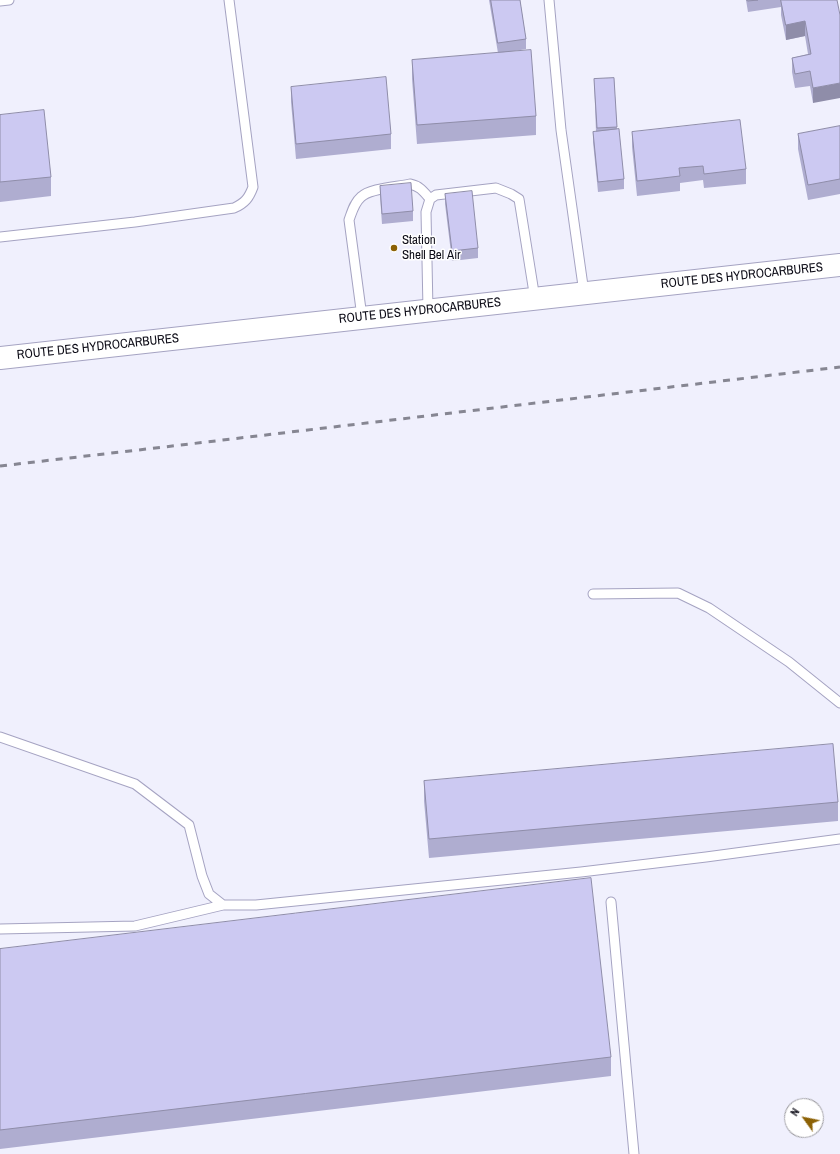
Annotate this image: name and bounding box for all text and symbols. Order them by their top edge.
place label: Station Shell Bel Air [402,233,461,264]
marker: Station Shell Bel Air [389,243,399,253]
street label: ROUTE DES HYDROCARBURES [660,260,824,292]
street label: ROUTE DES HYDROCARBURES [338,295,502,327]
street label: ROUTE DES HYDROCARBURES [16,331,180,363]
north arrow [784,1098,824,1138]
text: N [787,1105,802,1119]

